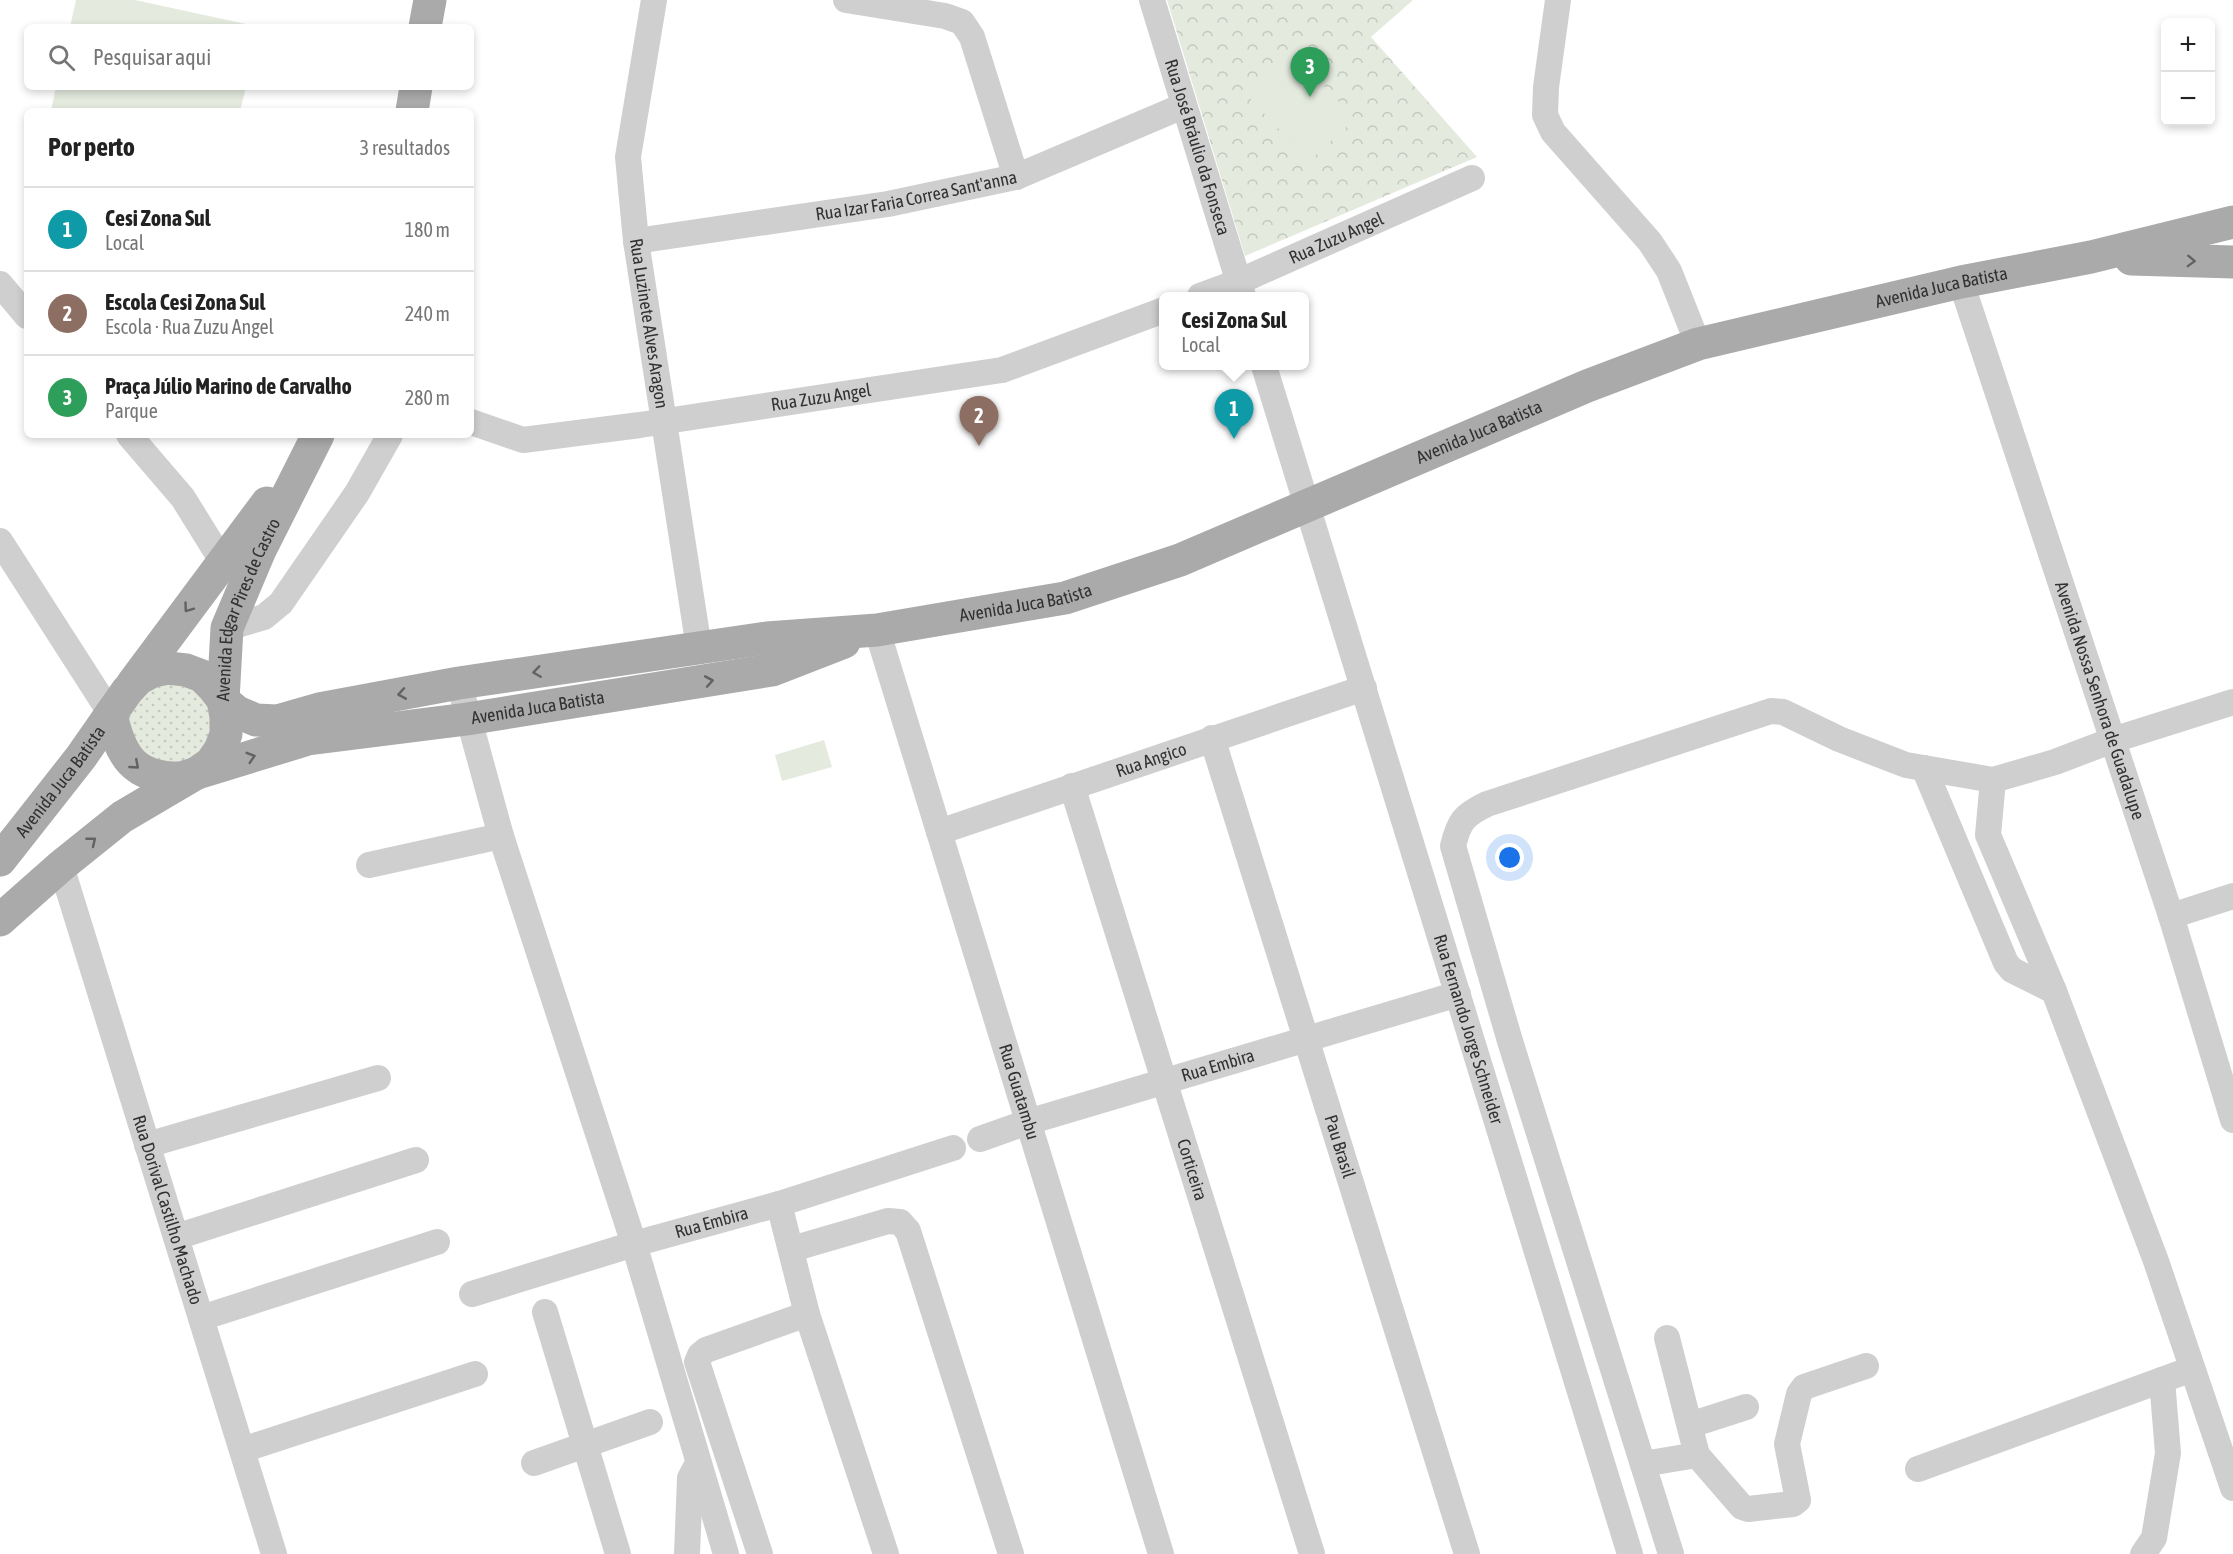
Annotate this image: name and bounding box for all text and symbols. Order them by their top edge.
map controls [2161,18,2215,126]
button: + [2161,18,2215,72]
search box [24,24,474,90]
icon: search [45,41,78,74]
text: Pesquisar aqui [93,44,211,70]
pin: 3 [1290,48,1330,97]
street label: Rua José Bráulio da Fonseca [1161,56,1235,238]
button: − [2161,72,2215,126]
text: Por perto [48,132,135,162]
text: 3 resultados [360,136,450,159]
street label: Rua Izar Faria Correa Sant'anna [814,166,1019,225]
text: Cesi Zona Sul [105,205,211,231]
street label: Rua Zuzu Angel [1286,208,1387,268]
text: 1 [63,218,72,241]
text: 180 m [405,218,450,241]
text: Local [105,231,144,254]
street label: Rua Luzinete Alves Aragon [626,237,673,410]
one-way arrow [2186,254,2195,267]
street label: Avenida Juca Batista [1873,262,2009,312]
text: Escola Cesi Zona Sul [105,289,265,315]
popup [1159,292,1309,370]
text: 2 [63,302,72,325]
text: 240 m [405,302,450,325]
text: Cesi Zona Sul [1181,307,1287,333]
text: Escola · Rua Zuzu Angel [105,315,274,338]
text: Local [1181,333,1220,356]
text: Praça Júlio Marino de Carvalho [105,373,352,399]
street label: Rua Zuzu Angel [769,379,873,415]
text: 3 [63,386,72,409]
text: 280 m [405,386,450,409]
pin: 1 [1214,390,1254,439]
pin: 2 [960,396,998,446]
street label: Avenida Juca Batista [1413,396,1545,468]
text: Parque [105,399,158,422]
street label: Avenida Edgar Pires de Castro [212,514,284,702]
street label: Avenida Juca Batista [958,579,1094,626]
street label: Avenida Nossa Senhora de Guadalupe [2051,579,2149,822]
one-way arrow [184,601,195,612]
one-way arrow [533,665,542,677]
one-way arrow [704,675,714,688]
street label: Avenida Juca Batista [469,686,606,728]
one-way arrow [397,687,407,700]
street label: Avenida Juca Batista [11,722,109,841]
street label: Rua Angico [1113,738,1189,781]
one-way arrow [245,752,256,764]
one-way arrow [129,757,140,768]
one-way arrow [86,837,97,848]
your location [1495,843,1524,872]
street label: Rua Fernando Jorge Schneider [1430,932,1508,1127]
street label: Rua Guatambu [995,1041,1044,1142]
street label: Rua Embira [1179,1044,1257,1086]
street label: Rua Dorival Castilho Machado [129,1112,207,1307]
street label: Pau Brasil [1320,1112,1360,1181]
street label: Corticeira [1173,1136,1212,1203]
street label: Rua Embira [672,1202,750,1242]

